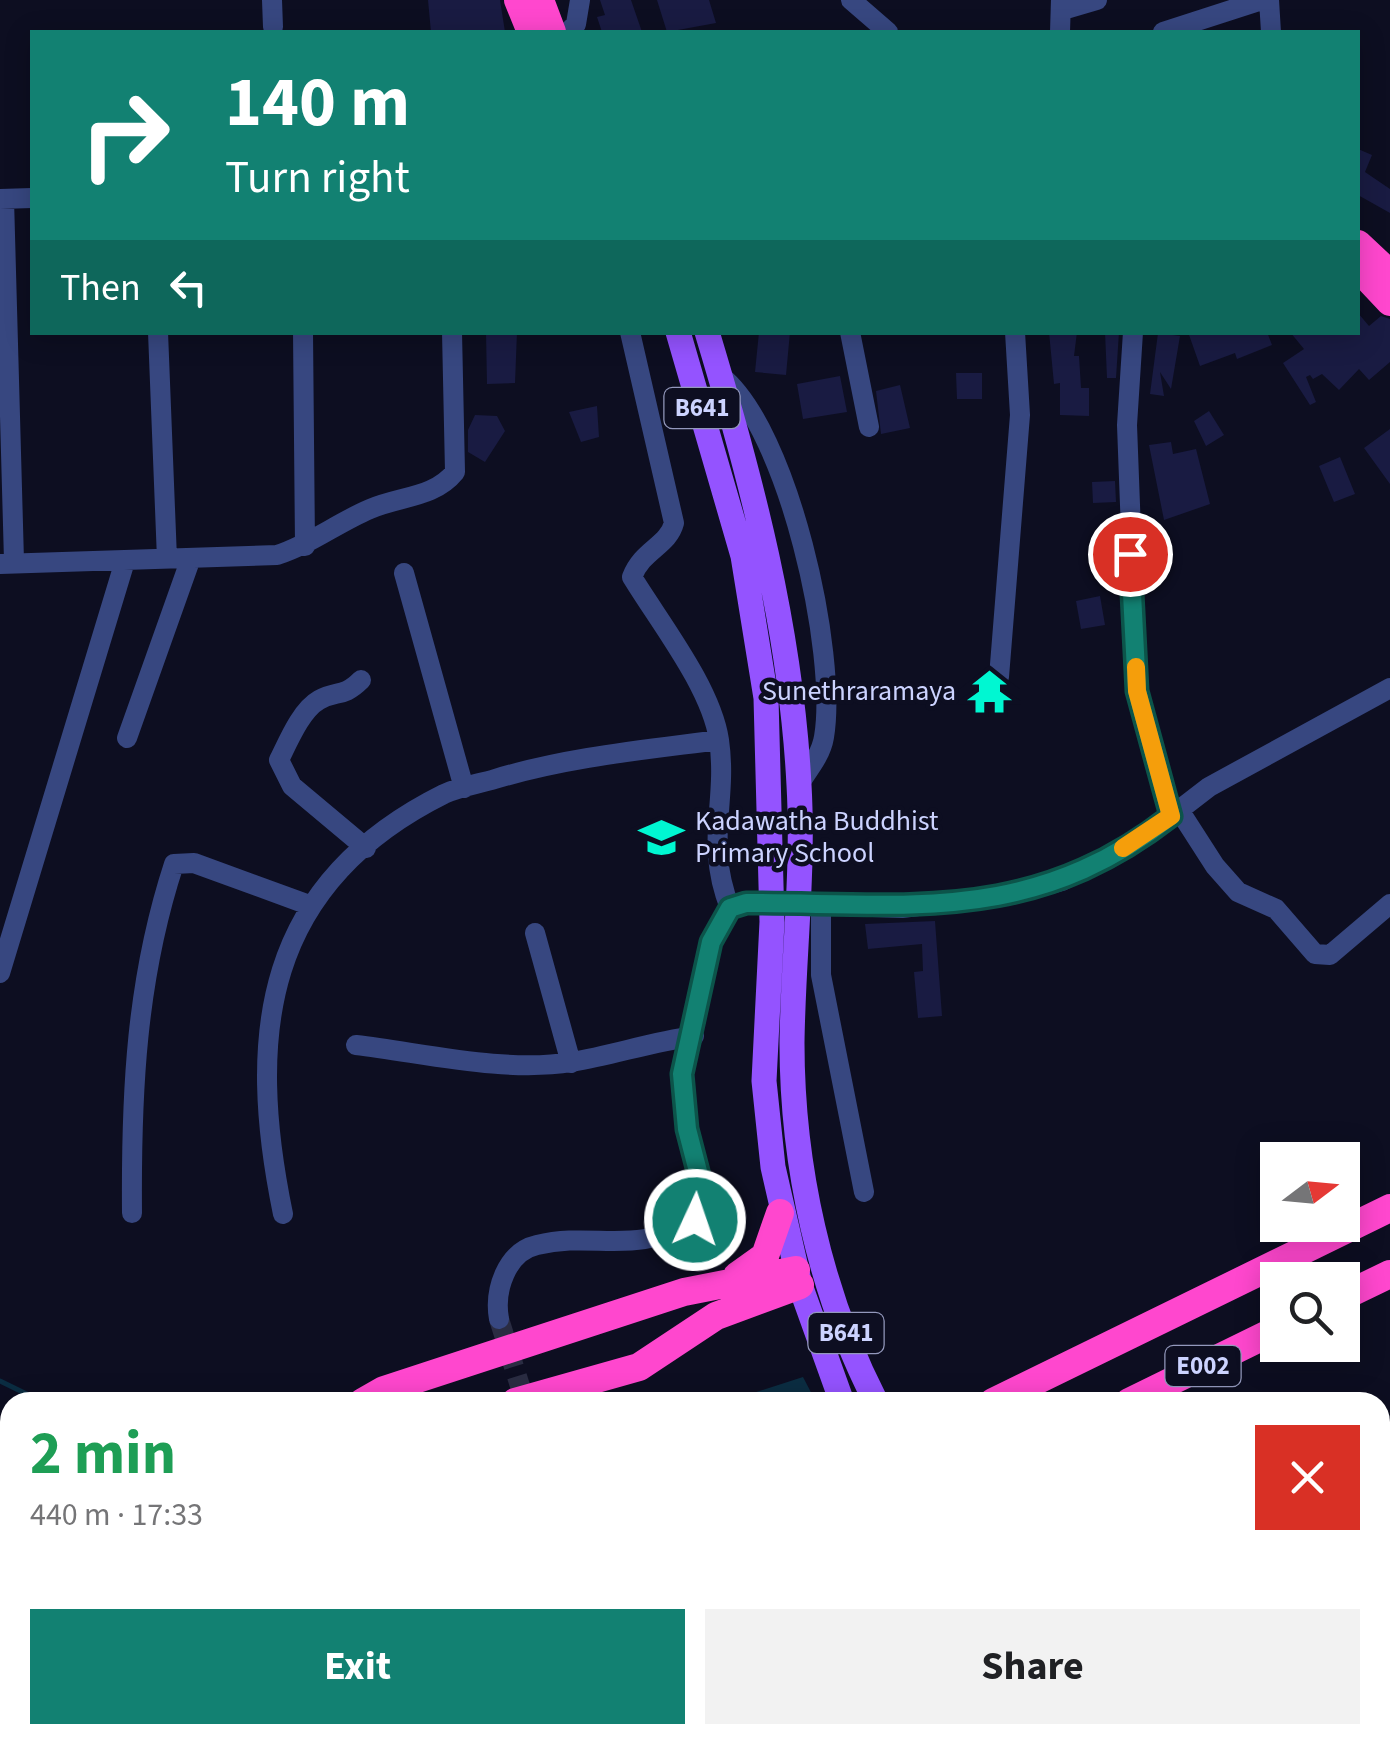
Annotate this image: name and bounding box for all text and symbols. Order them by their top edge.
text: 140 m [225,53,410,153]
icon: right [60,70,190,200]
text: Turn right [225,146,410,210]
icon: left [161,260,216,315]
text: Then [60,261,141,315]
road number: B641 [664,388,740,428]
pin [1088,512,1173,597]
icon: arrive [1103,527,1158,582]
temple icon: Sunethraramaya [965,667,1013,715]
place label: Sunethraramaya [762,671,956,711]
place label: Kadawatha Buddhist Primary School [695,801,939,873]
school or university icon: Kadawatha Buddhist Primary School [638,813,686,861]
north arrow [1260,1142,1360,1242]
map controls [1260,1142,1360,1362]
position arrow [643,1168,747,1272]
button: search [1260,1262,1360,1362]
road number: B641 [808,1313,884,1353]
road number: E002 [1166,1346,1240,1386]
text: 2 min [30,1412,176,1497]
button: close [1255,1425,1360,1530]
text: 440 m · 17:33 [30,1492,203,1538]
button: Exit [30,1609,685,1724]
button: Share [705,1609,1360,1724]

